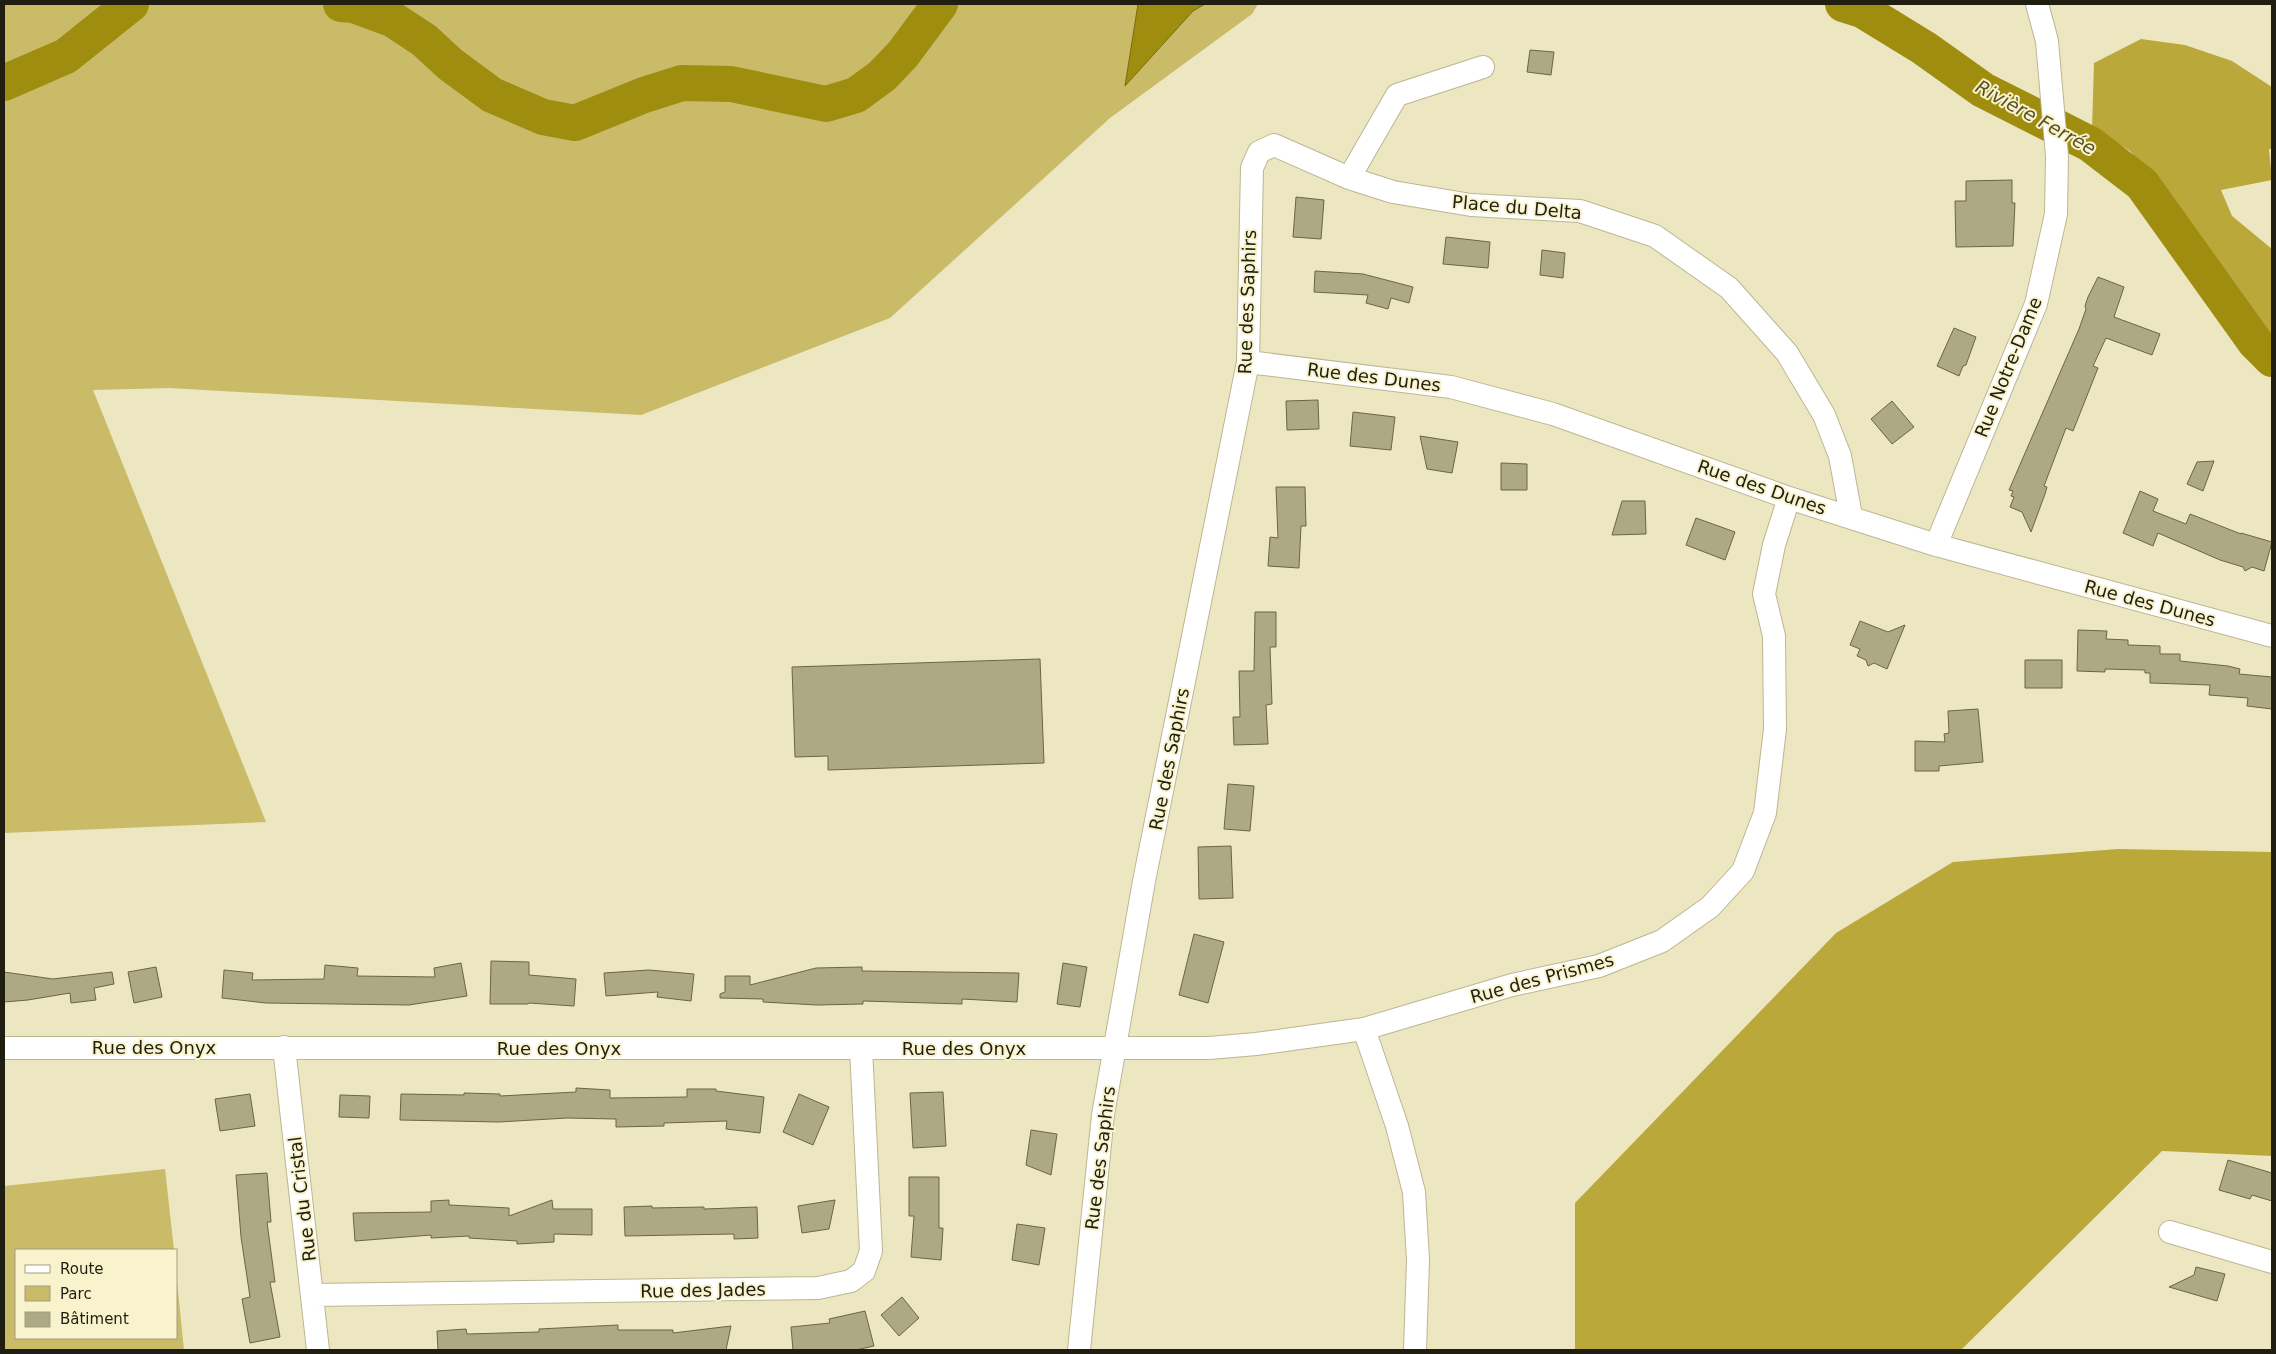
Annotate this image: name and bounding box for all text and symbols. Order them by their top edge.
water label: Rivière Ferrée [1972,75,2100,159]
street label: Place du Delta [1451,191,1583,223]
street label: Rue des Saphirs [1234,229,1260,375]
street label: Rue Notre-Dame [1970,294,2046,440]
street label: Rue des Dunes [1306,358,1442,396]
street label: Rue des Dunes [1695,455,1829,519]
street label: Rue des Dunes [2082,575,2218,631]
street label: Rue des Saphirs [1145,686,1193,832]
street label: Rue des Prismes [1468,949,1616,1007]
street label: Rue des Onyx [92,1037,217,1058]
street label: Rue des Onyx [497,1038,622,1059]
street label: Rue des Onyx [902,1038,1027,1059]
street label: Rue des Saphirs [1081,1085,1119,1231]
street label: Rue du Cristal [284,1135,320,1263]
legend [15,1249,178,1339]
text: Route [60,1260,104,1278]
street label: Rue des Jades [640,1278,766,1302]
text: Parc [60,1285,92,1303]
text: Bâtiment [60,1310,129,1328]

